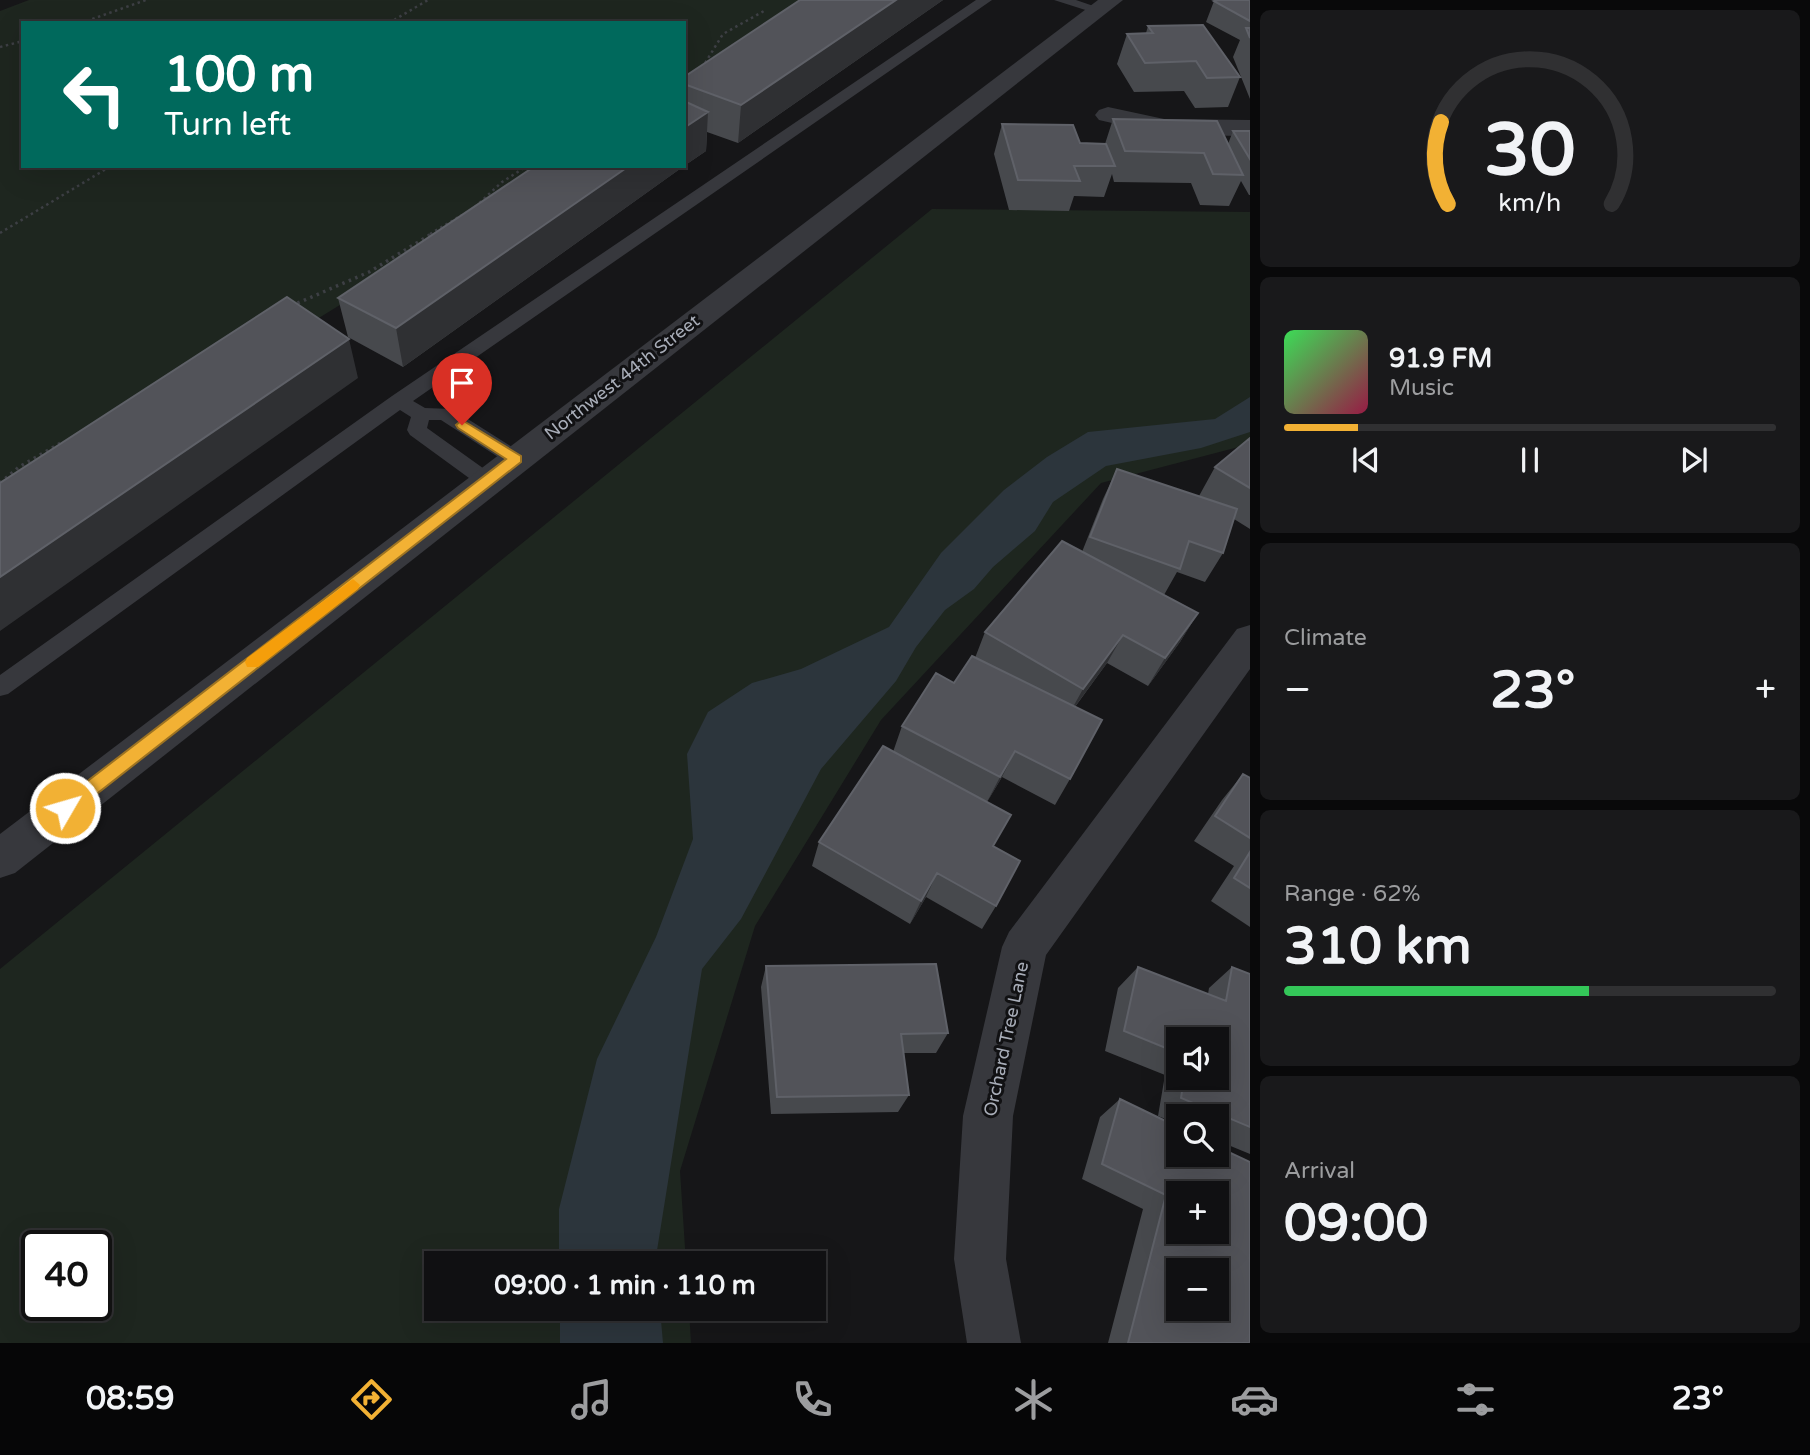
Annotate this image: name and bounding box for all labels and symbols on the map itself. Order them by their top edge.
street label: Northwest 44th Street [540,310,704,444]
pin [432,353,492,425]
position arrow [28,771,102,845]
street label: Orchard Tree Lane [979,960,1033,1118]
speed limit sign: 40 [21,1230,112,1321]

